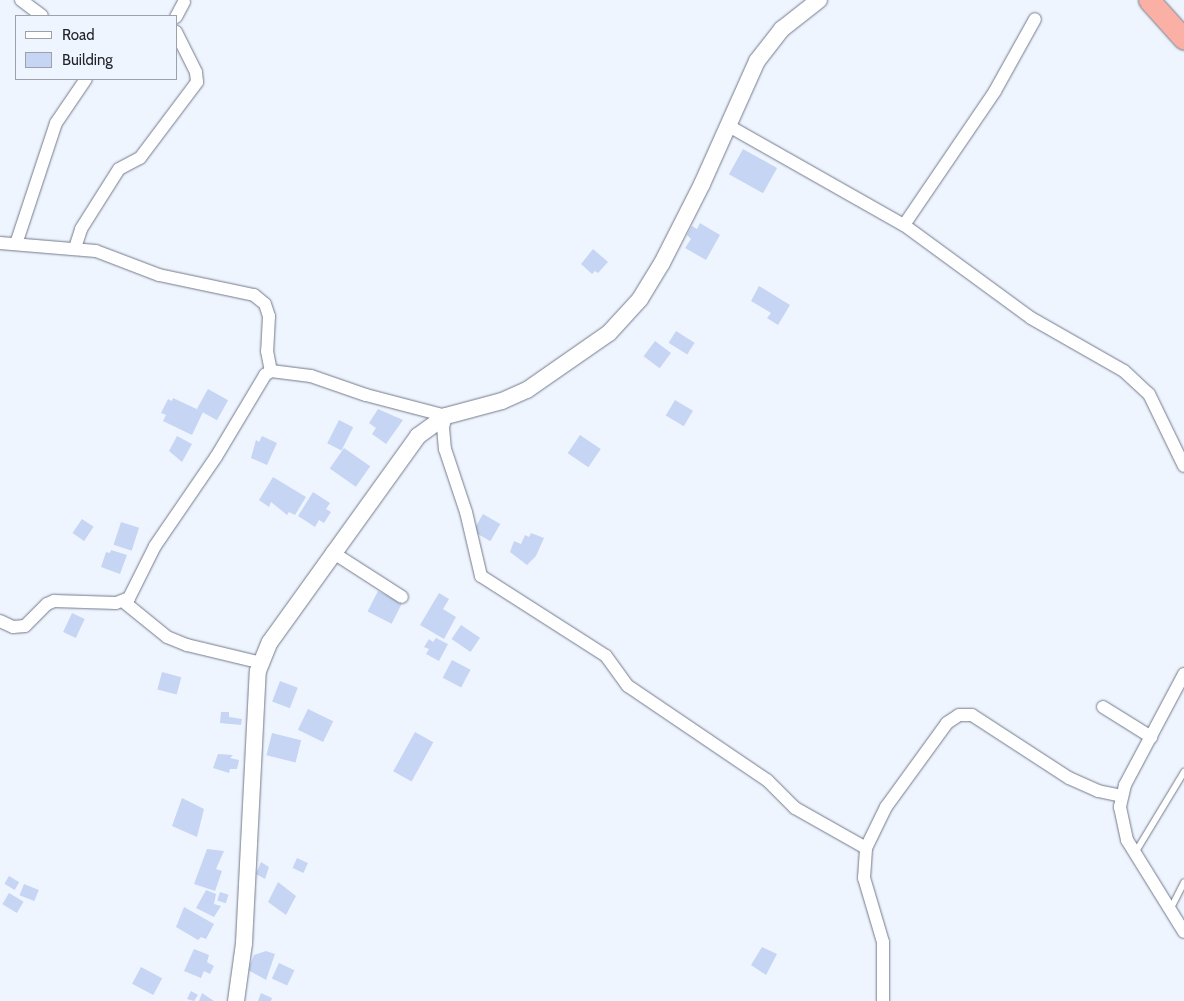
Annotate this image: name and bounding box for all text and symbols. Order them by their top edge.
legend [15,15,178,80]
text: Road [62,26,95,44]
text: Building [62,51,113,69]

